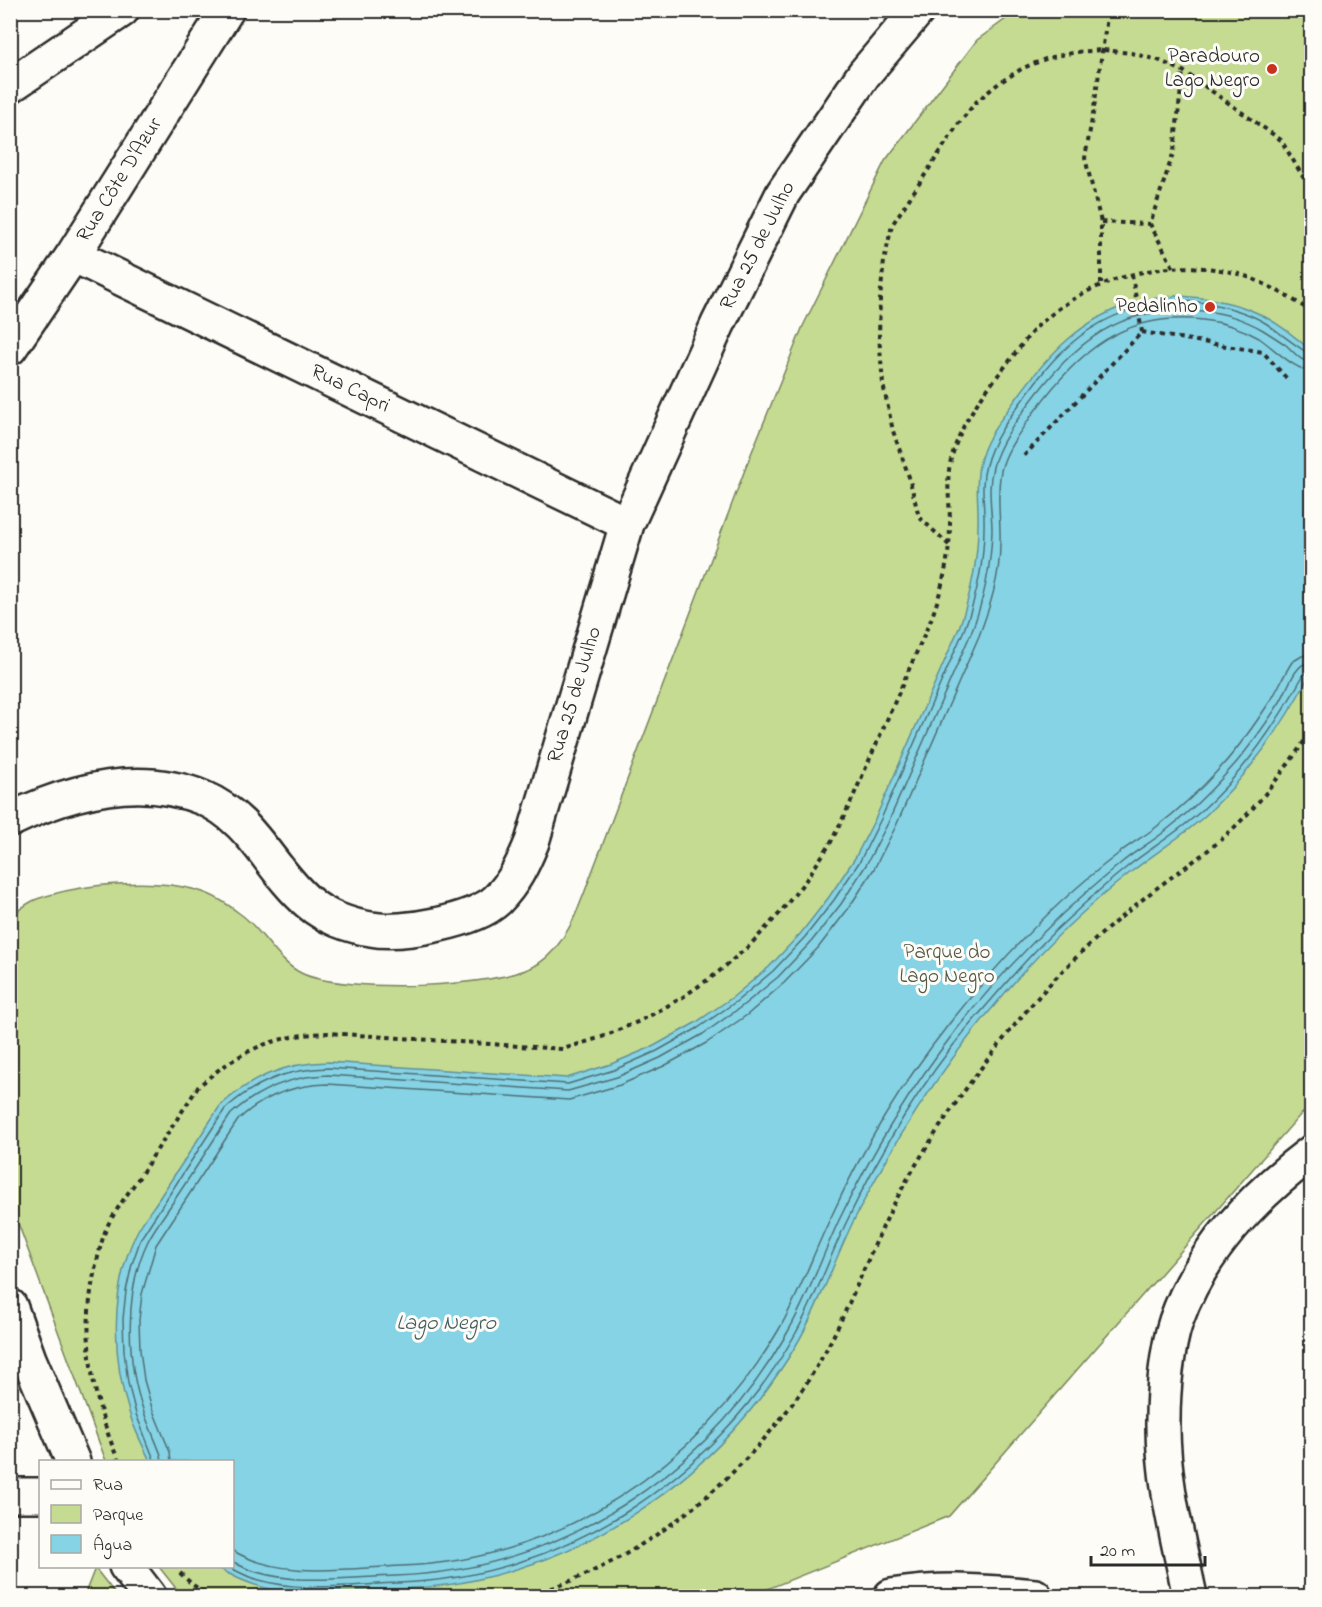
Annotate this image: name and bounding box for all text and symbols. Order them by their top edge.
place label: Paradouro Lago Negro [1165,42,1260,98]
marker: Paradouro Lago Negro [1265,62,1279,76]
street label: Rua Côte D'Azur [70,111,171,248]
street label: Rua 25 de Julho [713,176,803,316]
place label: Pedalinho [1116,292,1198,322]
marker: Pedalinho [1203,300,1217,314]
street label: Rua Capri [305,357,395,421]
street label: Rua 25 de Julho [540,623,610,767]
park label: Parque do Lago Negro [899,938,995,994]
water label: Lago Negro [396,1308,497,1340]
legend [39,1460,234,1568]
text: Rua [93,1473,123,1499]
text: Parque [93,1503,144,1529]
scale bar [1091,1529,1205,1567]
text: Água [93,1533,132,1560]
text: 20 m [1100,1539,1135,1565]

